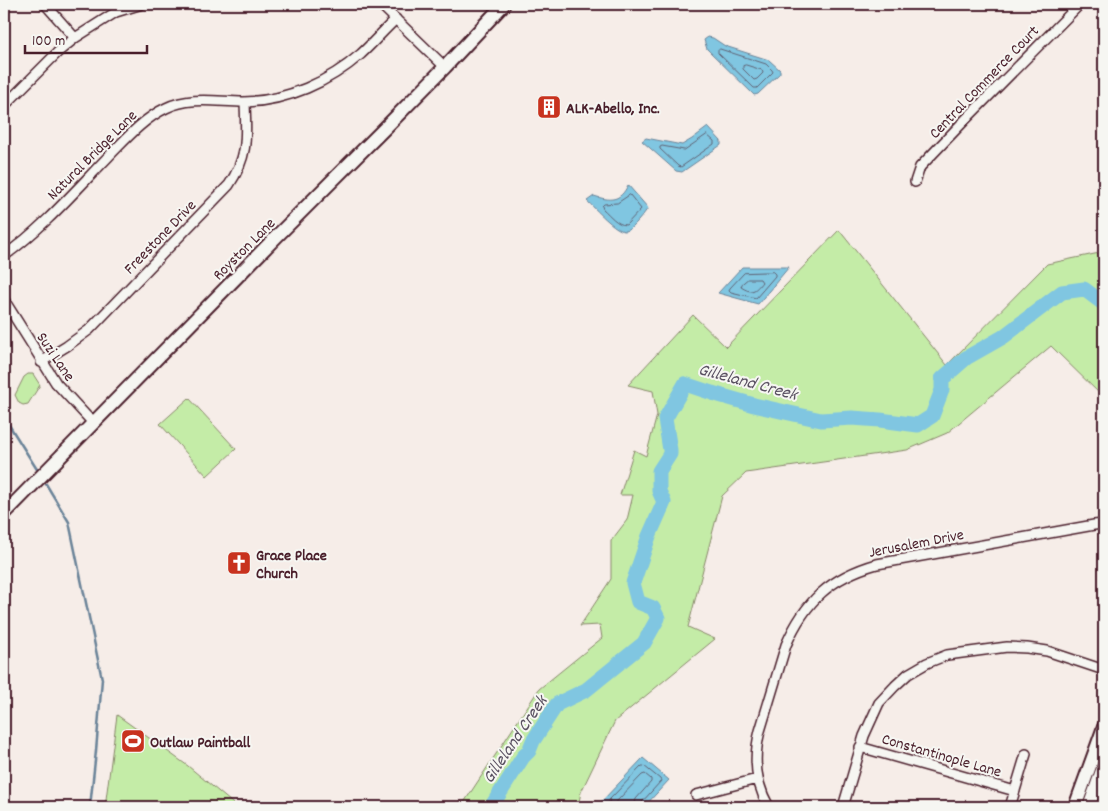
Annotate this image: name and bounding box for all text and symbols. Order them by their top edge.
street label: Central Commerce Court [924,21,1045,145]
scale bar [25,22,148,54]
text: 100 m [32,31,65,53]
building icon: ALK-Abello, Inc. [536,94,562,120]
place label: ALK-Abello, Inc. [566,98,660,121]
street label: Natural Bridge Lane [42,105,143,206]
street label: Freestone Drive [119,195,202,280]
street label: Royston Lane [208,213,281,286]
street label: Suzi Lane [30,328,80,387]
water label: Gilleland Creek [695,358,801,409]
street label: Jerusalem Drive [867,524,966,565]
place label: Grace Place Church [256,545,327,586]
church icon: Grace Place Church [226,550,252,576]
water label: Gilleland Creek [477,690,556,789]
sports icon: Outlaw Paintball [120,728,146,754]
street label: Constantinople Lane [879,728,1004,785]
place label: Outlaw Paintball [150,732,250,755]

